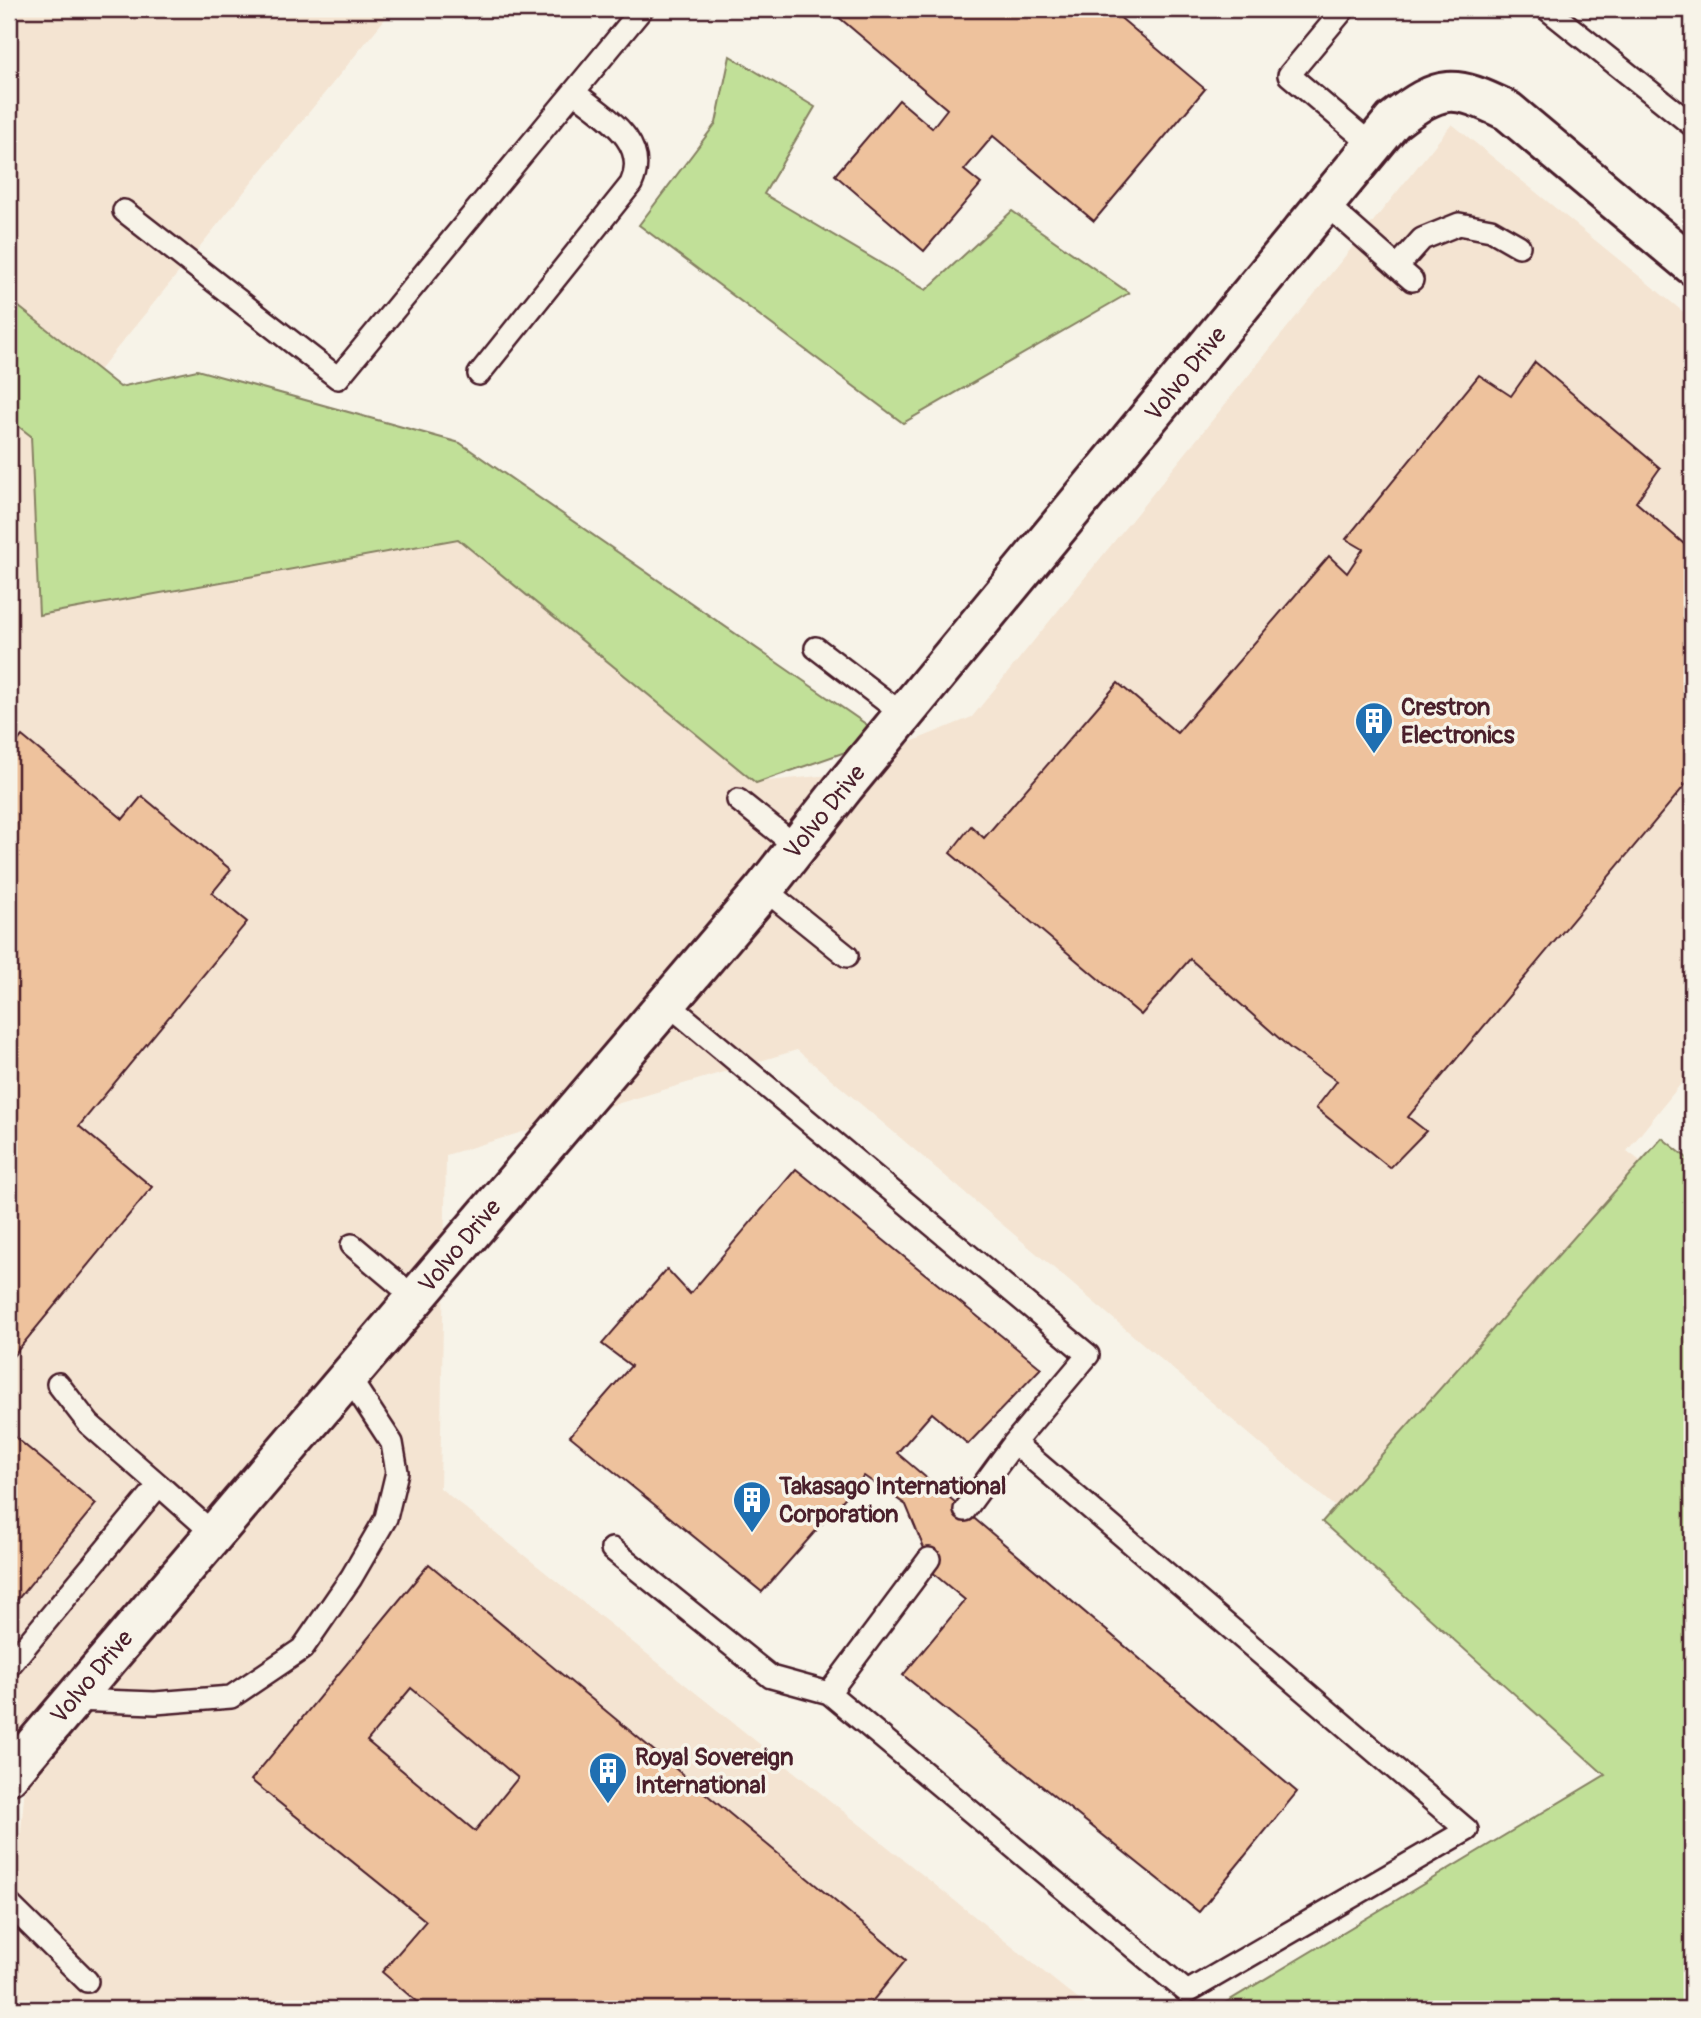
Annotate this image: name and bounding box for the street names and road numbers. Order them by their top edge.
street label: Volvo Drive [1139,321,1233,427]
street label: Volvo Drive [778,759,872,865]
street label: Volvo Drive [413,1193,508,1299]
street label: Volvo Drive [45,1624,140,1730]

